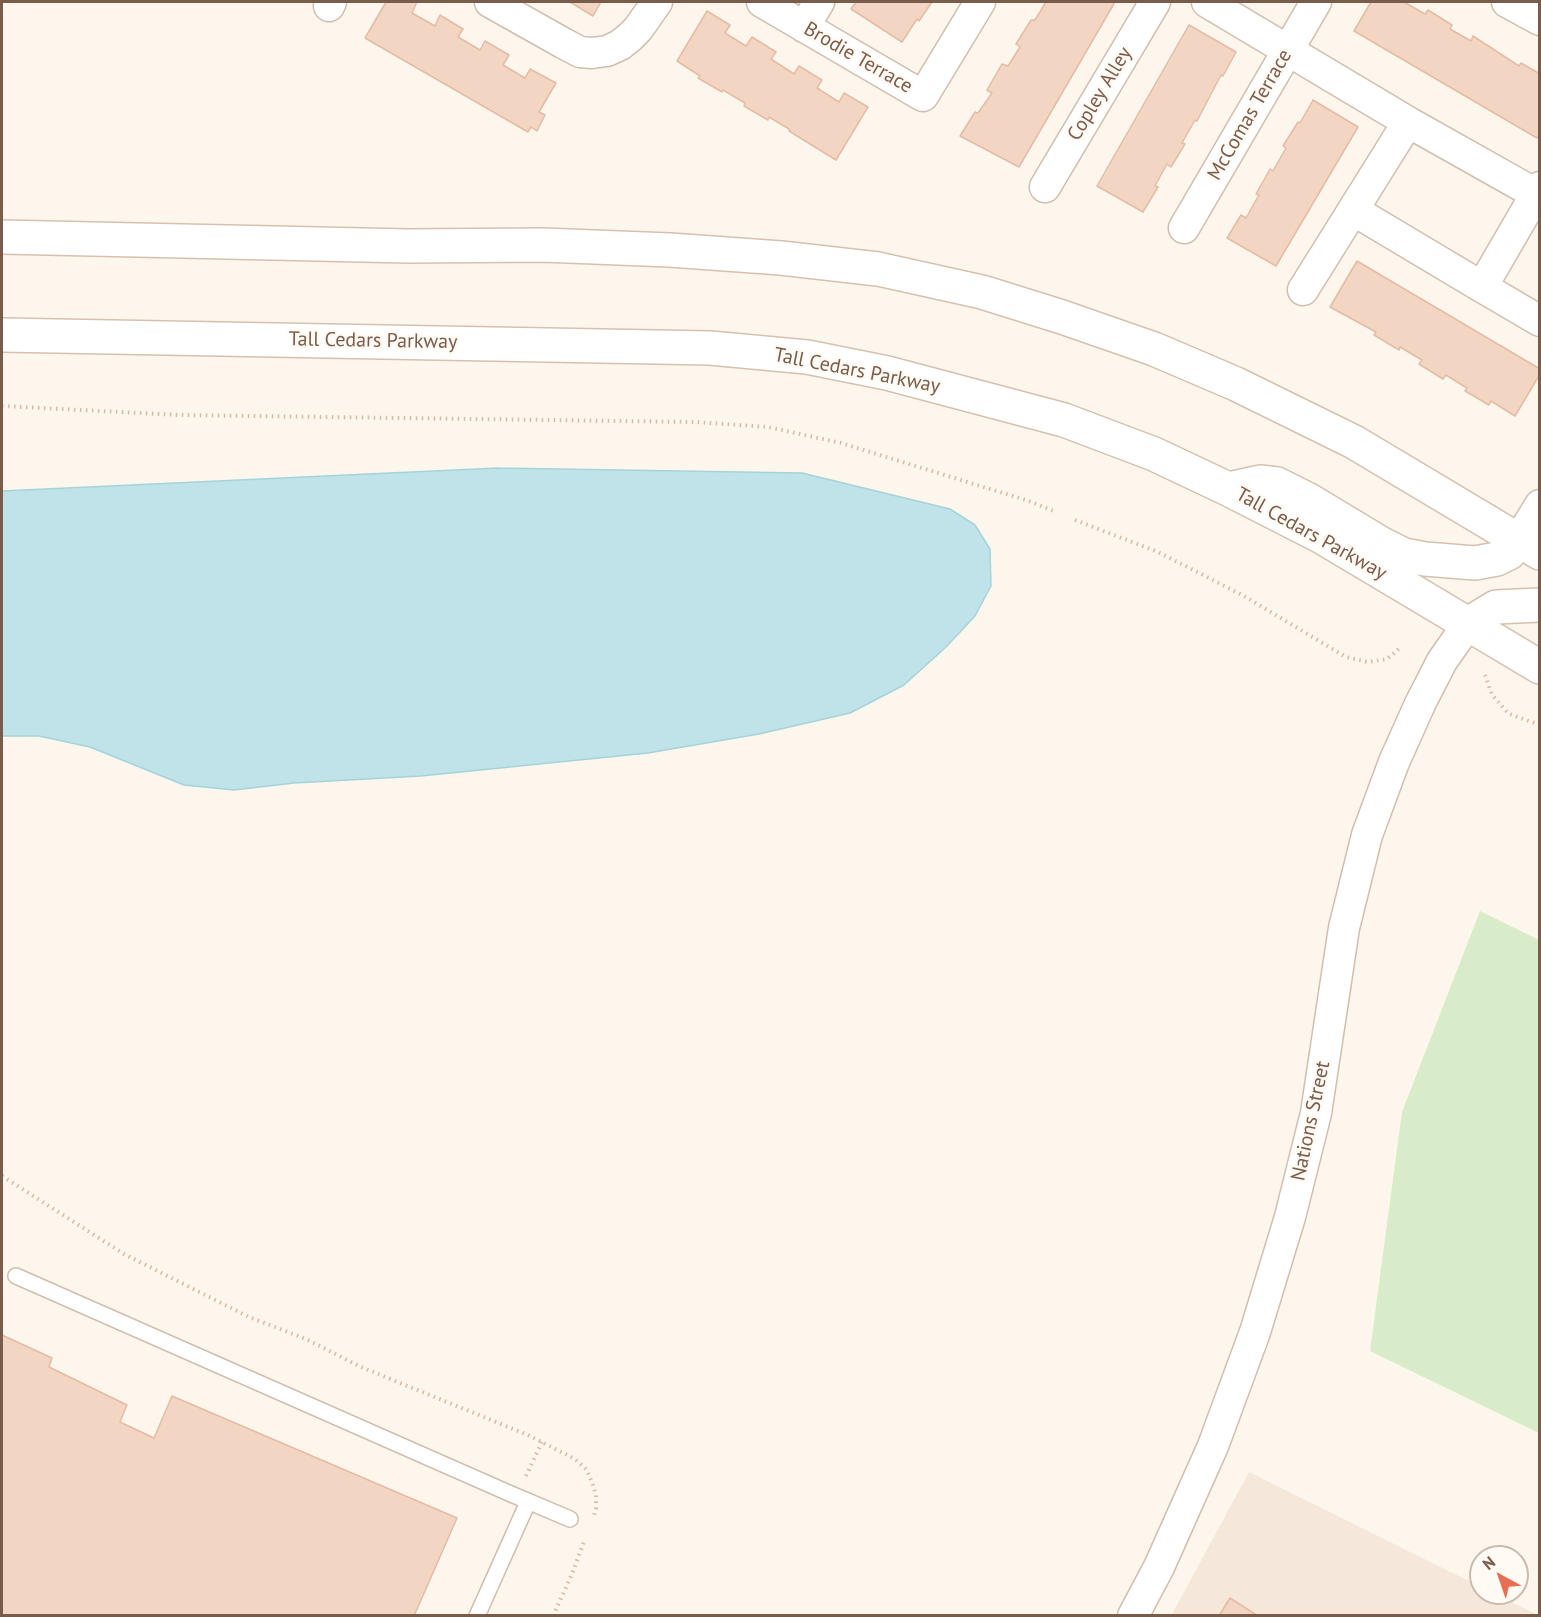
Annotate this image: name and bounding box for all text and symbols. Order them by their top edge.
street label: Brodie Terrace [799,17,917,99]
street label: Copley Alley [1063,43,1137,145]
street label: McComas Terrace [1203,45,1297,185]
street label: Tall Cedars Parkway [288,328,458,354]
street label: Tall Cedars Parkway [772,343,942,399]
street label: Tall Cedars Parkway [1231,483,1391,585]
street label: Nations Street [1287,1059,1335,1183]
north arrow [1469,1545,1529,1605]
text: N [1478,1552,1499,1574]

